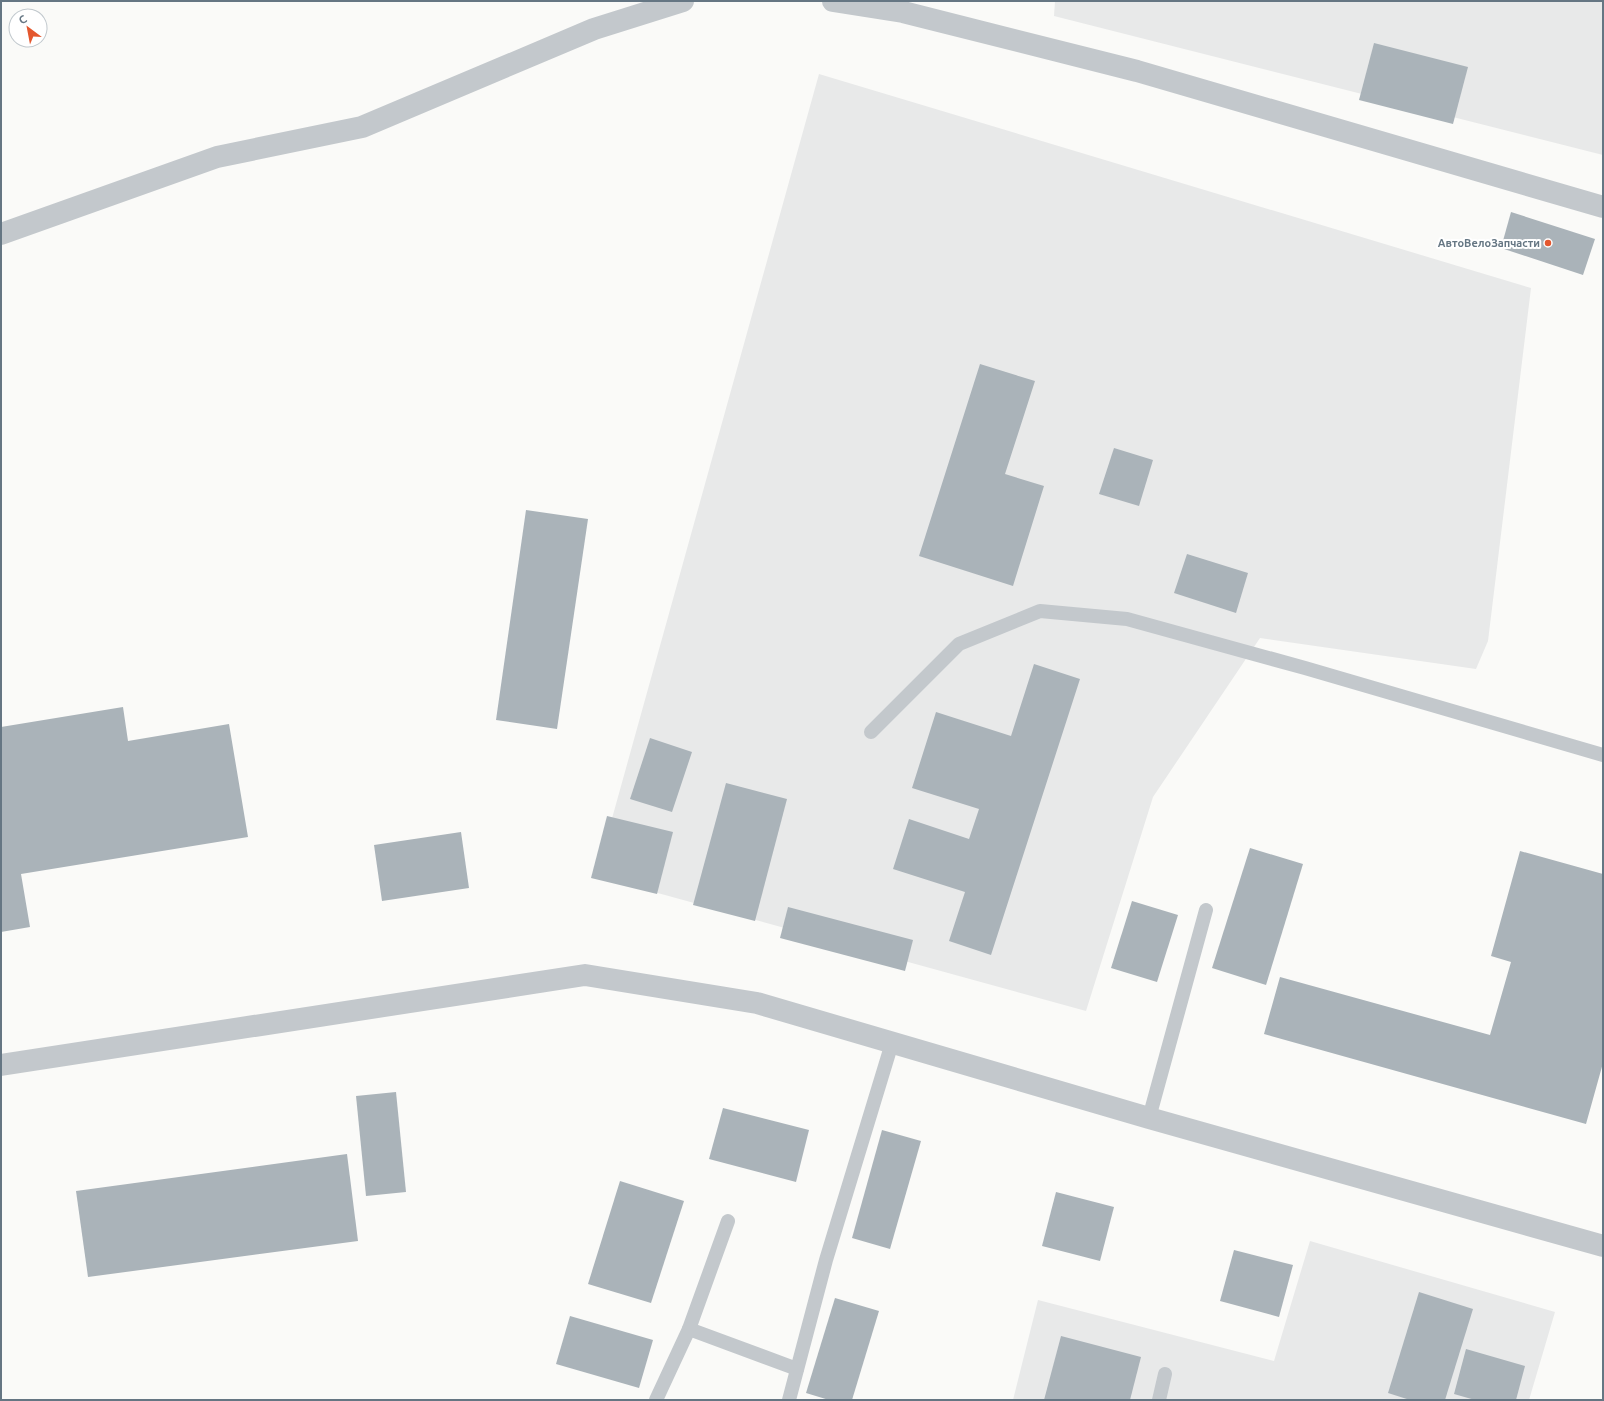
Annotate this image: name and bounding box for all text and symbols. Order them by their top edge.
north arrow [8,8,48,48]
text: С [17,13,29,26]
place label: АвтоВелоЗапчасти [1438,237,1540,249]
marker: АвтоВелоЗапчасти [1543,238,1553,248]

